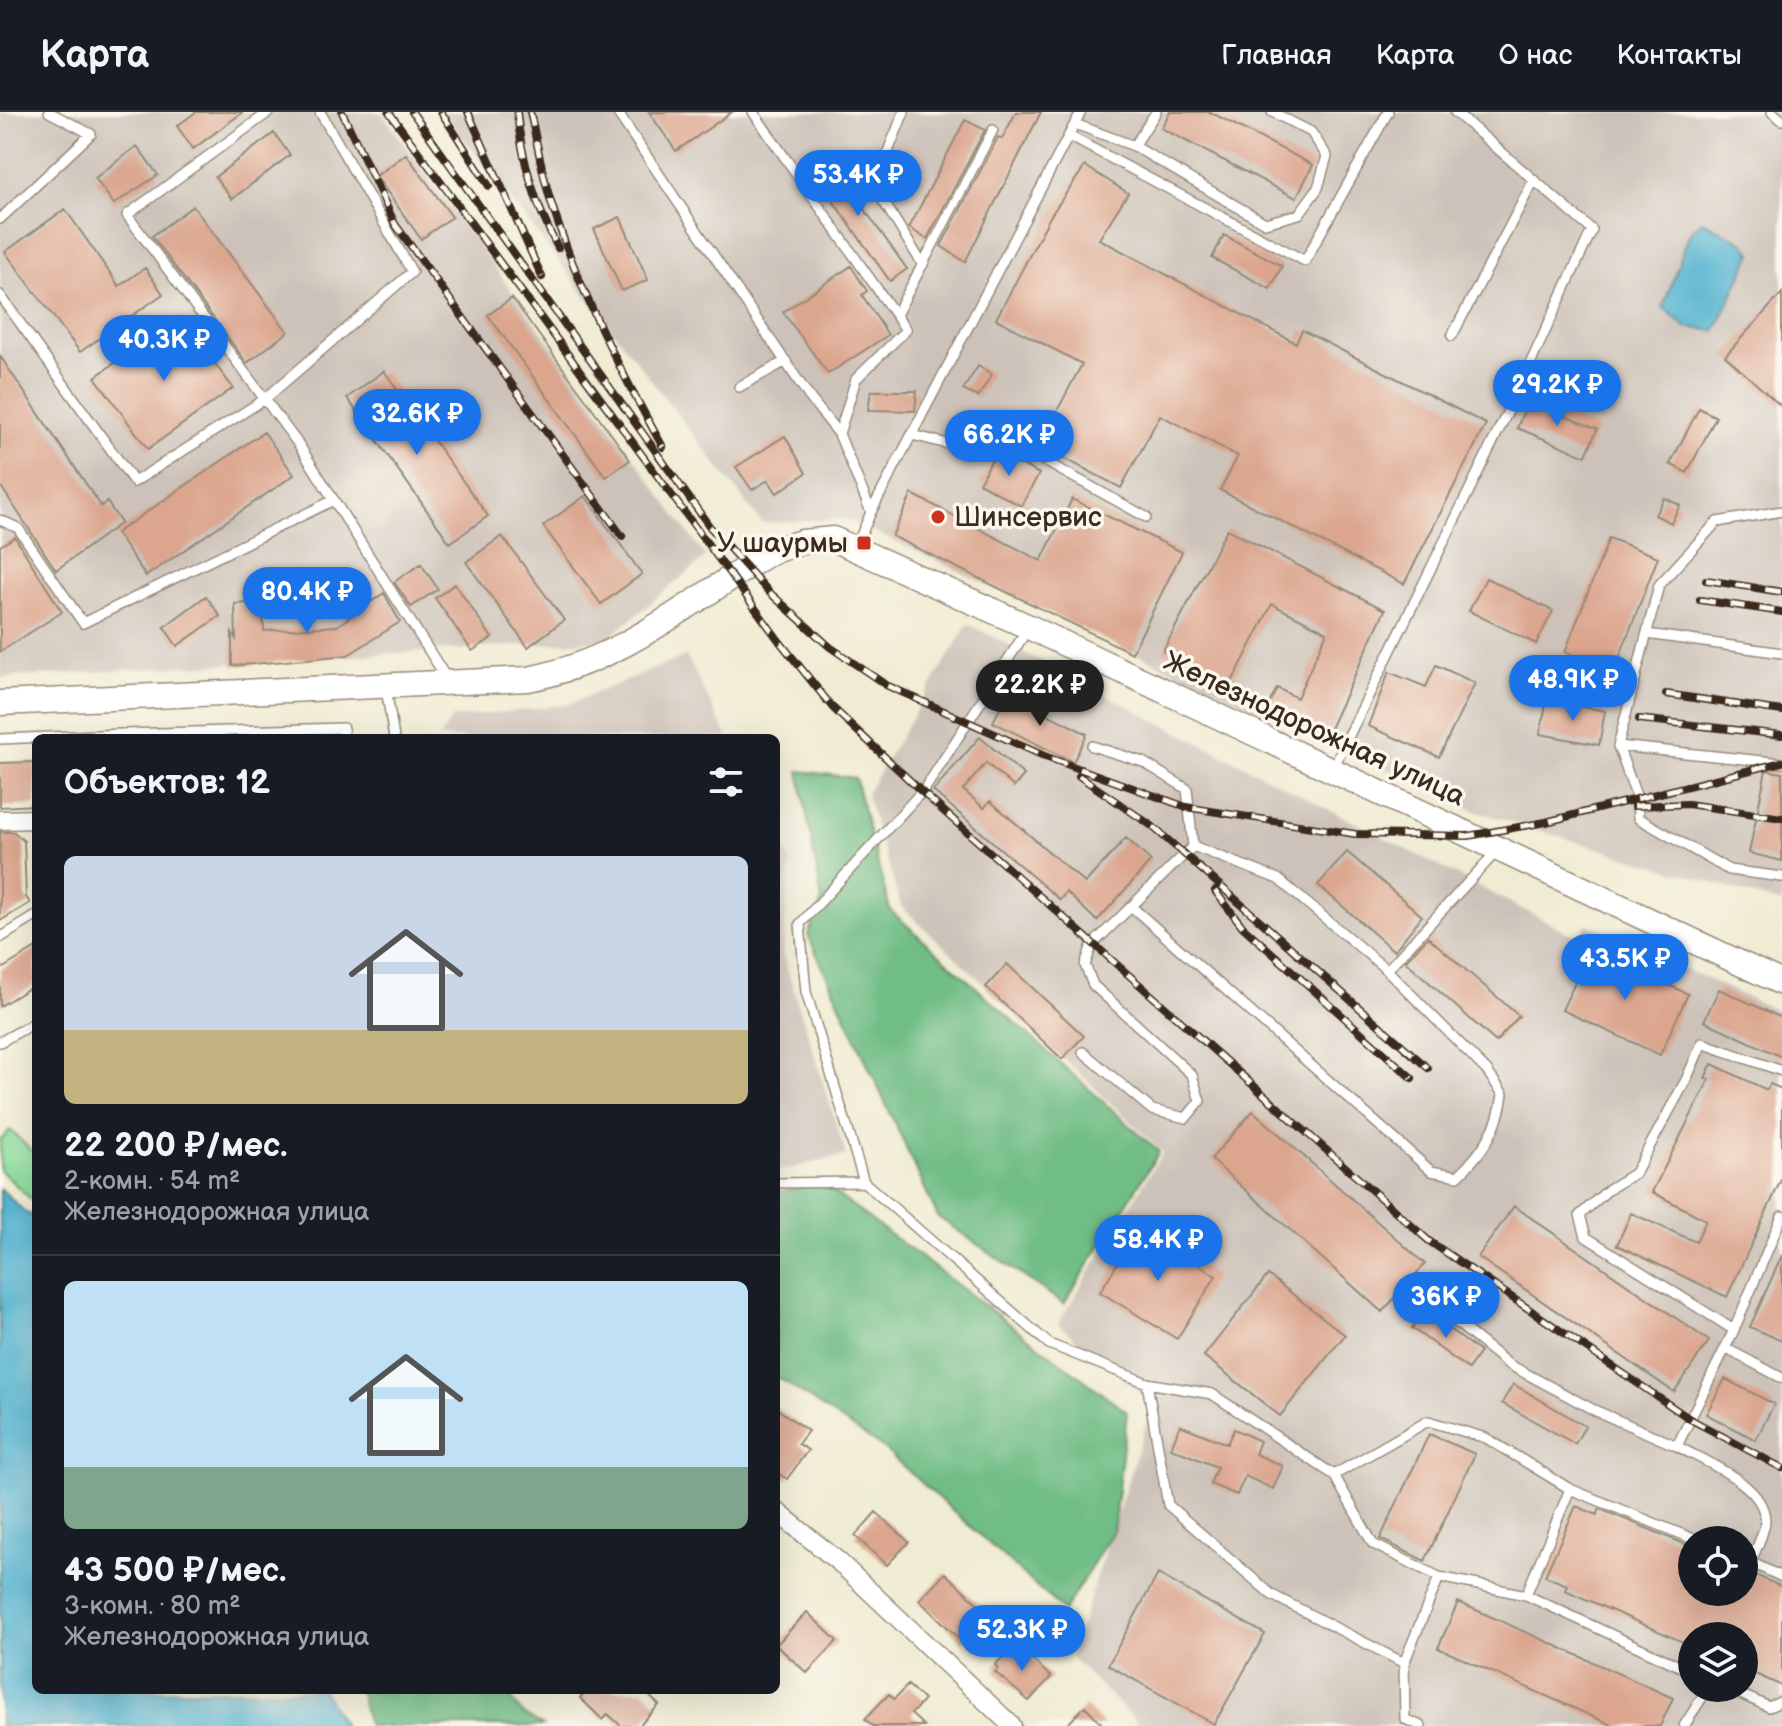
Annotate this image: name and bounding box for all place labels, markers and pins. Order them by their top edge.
pin: 53.4K ₽ [784,150,932,218]
pin: 40.3K ₽ [90,315,238,383]
pin: 29.2K ₽ [1483,360,1631,428]
pin: 32.6K ₽ [343,389,491,457]
pin: 66.2K ₽ [935,410,1083,478]
place label: Шинсервис [954,501,1102,534]
marker: Шинсервис [929,508,947,526]
place label: У шаурмы [717,527,848,560]
marker: У шаурмы [855,534,873,552]
pin: 80.4K ₽ [233,567,381,635]
pin: 48.9K ₽ [1499,655,1647,723]
pin: 22.2K ₽ [966,660,1114,728]
pin: 43.5K ₽ [1551,934,1699,1002]
pin: 58.4K ₽ [1084,1215,1232,1283]
pin: 36K ₽ [1390,1272,1502,1340]
pin: 52.3K ₽ [948,1605,1096,1673]

